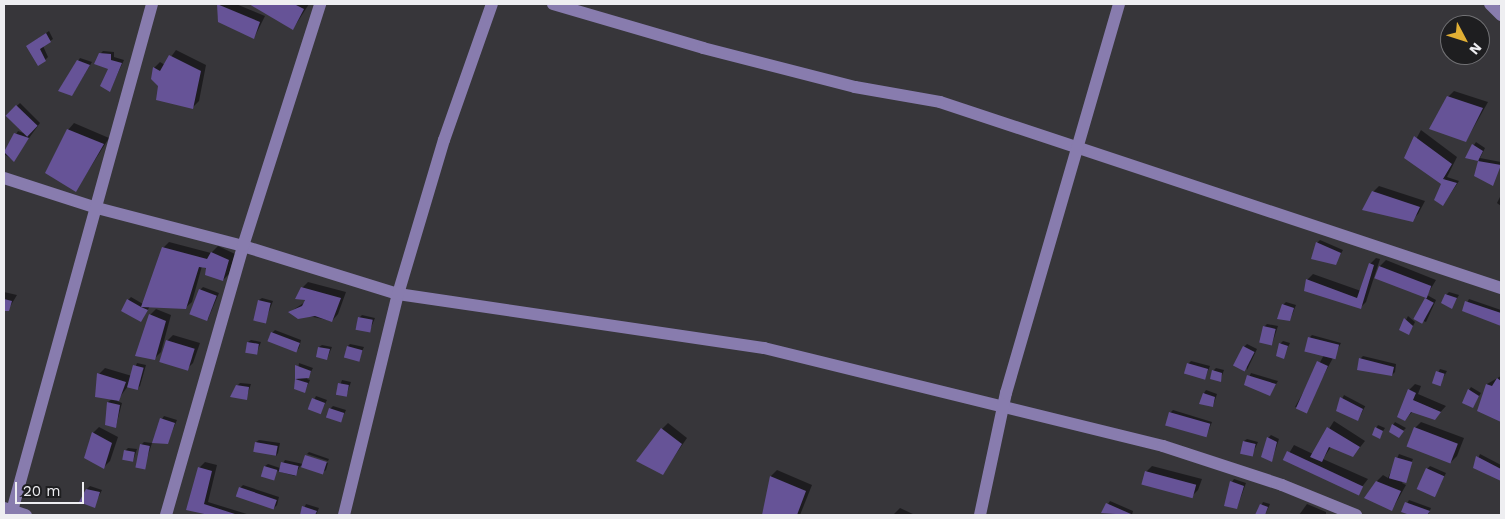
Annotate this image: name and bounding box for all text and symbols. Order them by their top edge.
north arrow [1440,15,1490,65]
text: N [1466,40,1485,58]
scale bar [18,472,86,504]
text: 20 m [23,482,61,500]

